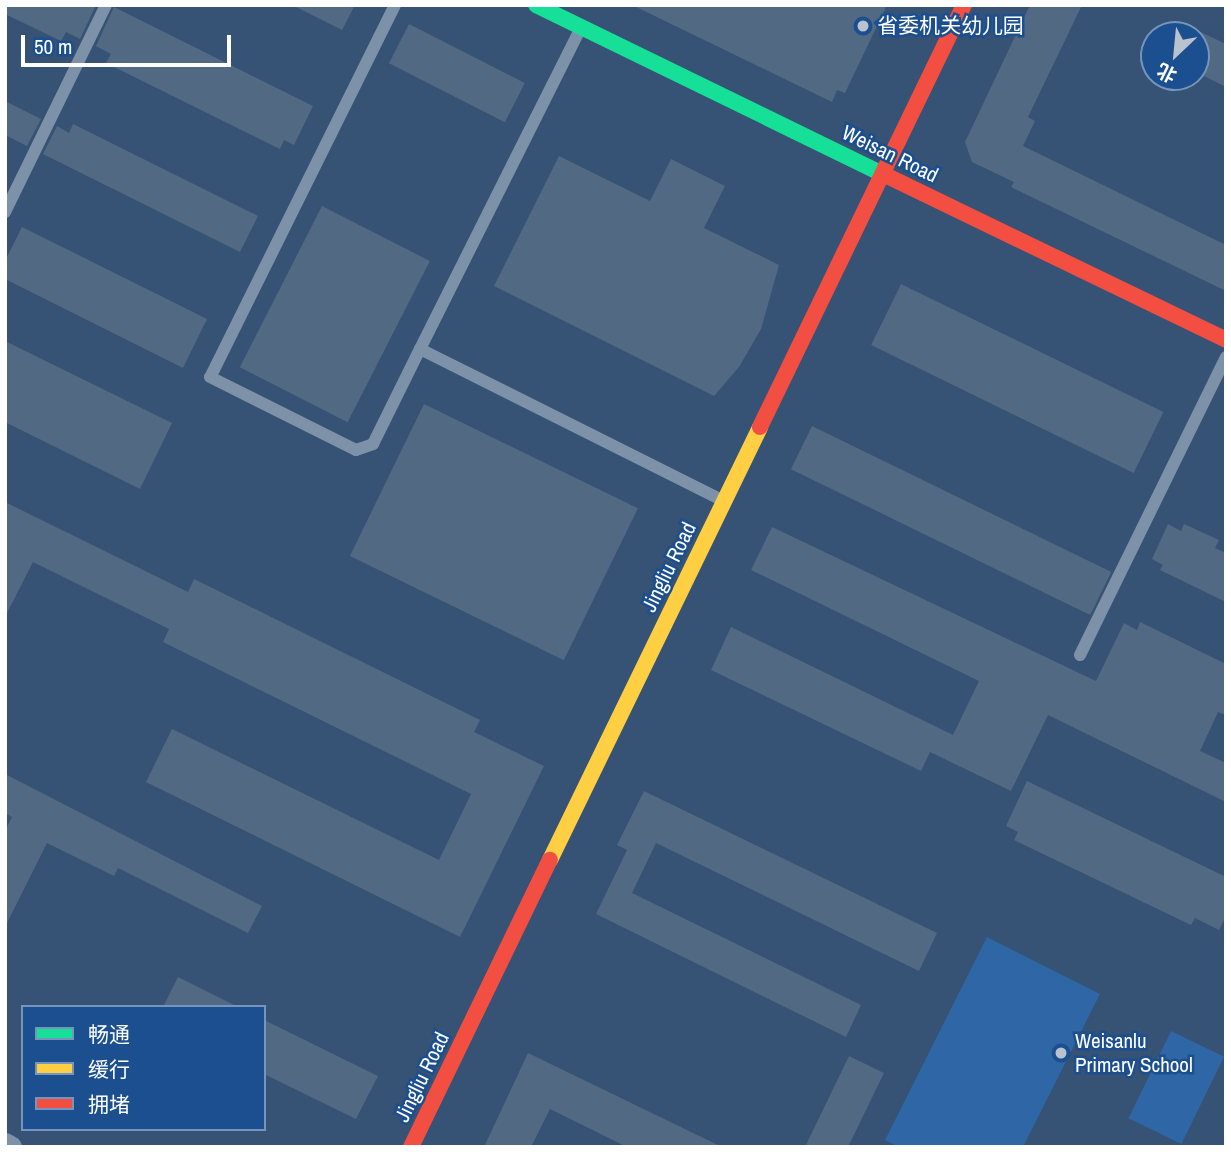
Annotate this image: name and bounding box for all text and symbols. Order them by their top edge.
place label: 省委机关幼儿园 [877,13,1024,39]
marker: 省委机关幼儿园 [855,18,871,34]
scale bar [24,21,234,65]
north arrow [1140,21,1210,91]
text: 50 m [34,32,72,61]
text: 北 [1152,57,1181,89]
street label: Weisan Road [838,120,942,188]
street label: Jingliu Road [636,518,702,616]
legend [21,1005,266,1131]
text: 畅通 [88,1020,130,1049]
street label: Jingliu Road [389,1028,455,1126]
place label: Weisanlu Primary School [1075,1028,1193,1078]
marker: Weisanlu Primary School [1053,1045,1069,1061]
text: 缓行 [88,1055,130,1084]
text: 拥堵 [88,1090,130,1119]

